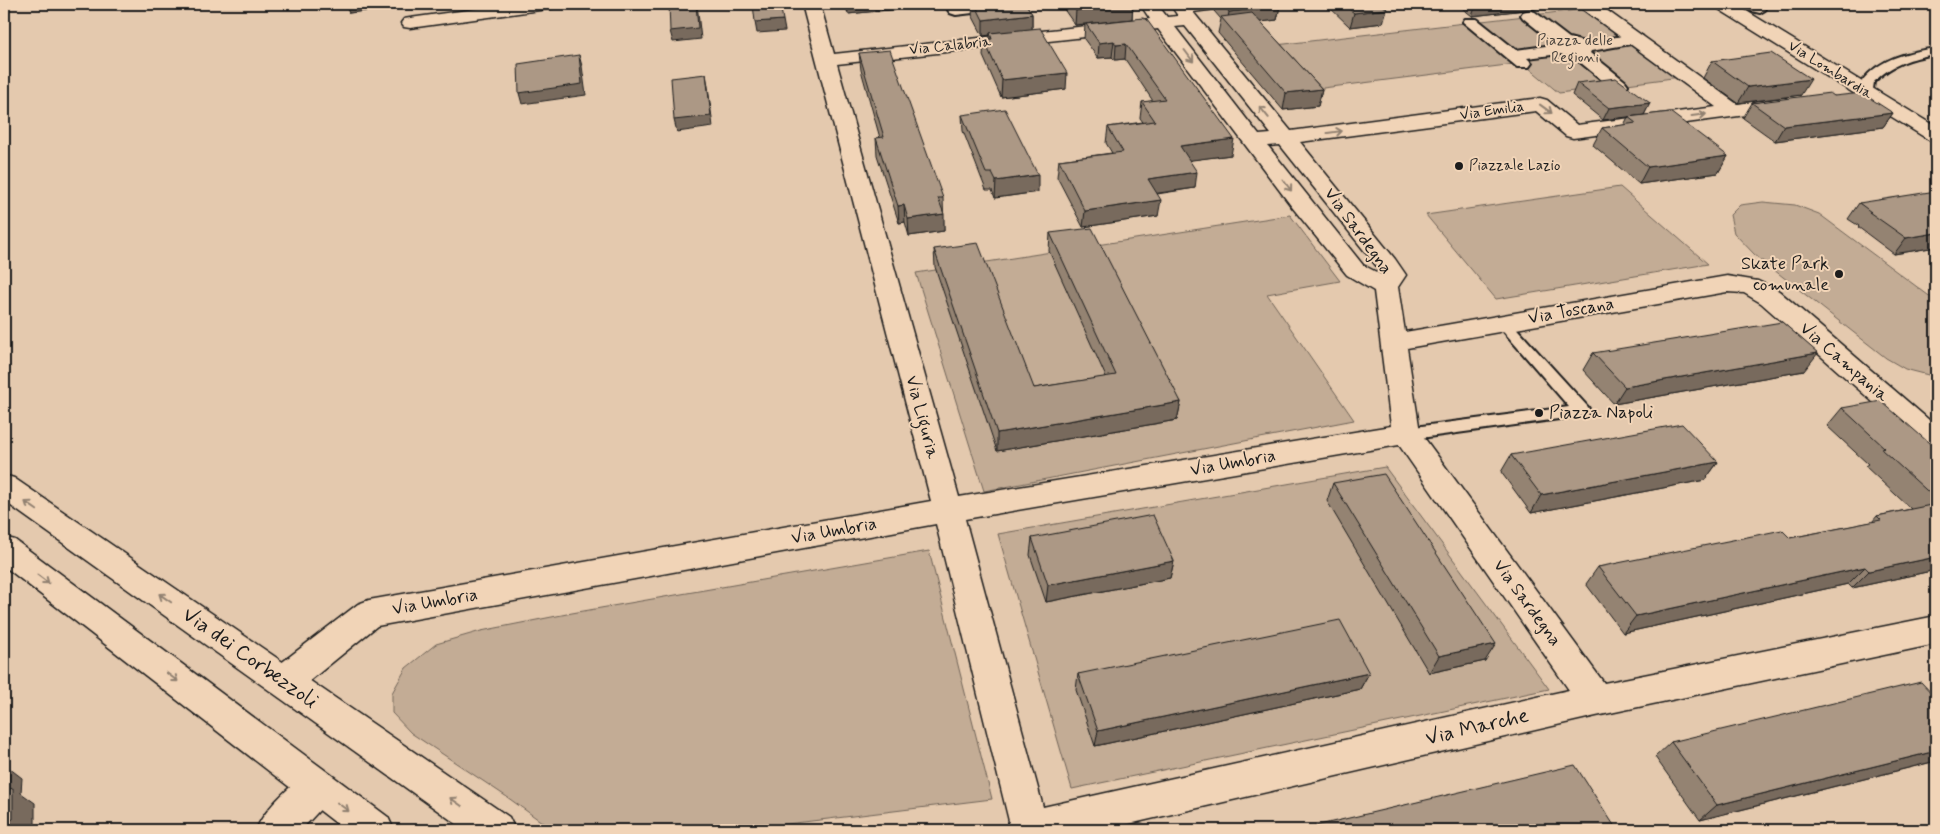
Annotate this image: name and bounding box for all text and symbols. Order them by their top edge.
park label: Piazza delle Regioni [1537,31,1613,69]
street label: Via Calabria [908,32,993,60]
street label: Via Lombardia [1784,36,1877,104]
one-way arrow [1184,49,1194,63]
street label: Via Emilia [1458,97,1526,125]
one-way arrow [1539,104,1552,115]
one-way arrow [1259,105,1270,118]
one-way arrow [1691,110,1707,120]
one-way arrow [1326,127,1342,137]
place label: Piazzale Lazio [1469,156,1560,176]
marker: Piazzale Lazio [1453,160,1465,172]
one-way arrow [1282,178,1293,191]
street label: Via Sardegna [1318,183,1398,279]
place label: Skate Park comunale [1741,252,1829,297]
marker: Skate Park comunale [1833,268,1845,280]
street label: Via Toscana [1526,292,1616,330]
street label: Via Campania [1794,317,1894,407]
street label: Via Liguria [897,373,945,462]
place label: Piazza Napoli [1549,401,1653,425]
marker: Piazza Napoli [1533,407,1545,419]
street label: Via Umbria [1188,444,1278,482]
one-way arrow [25,501,39,511]
street label: Via Umbria [789,512,879,550]
street label: Via Sardegna [1487,555,1567,651]
one-way arrow [36,573,49,584]
street label: Via Umbria [390,583,480,621]
one-way arrow [158,593,172,603]
street label: Via dei Corbezzoli [177,601,323,715]
one-way arrow [165,672,179,682]
street label: Via Marche [1423,702,1531,752]
one-way arrow [449,797,463,807]
one-way arrow [337,801,350,812]

